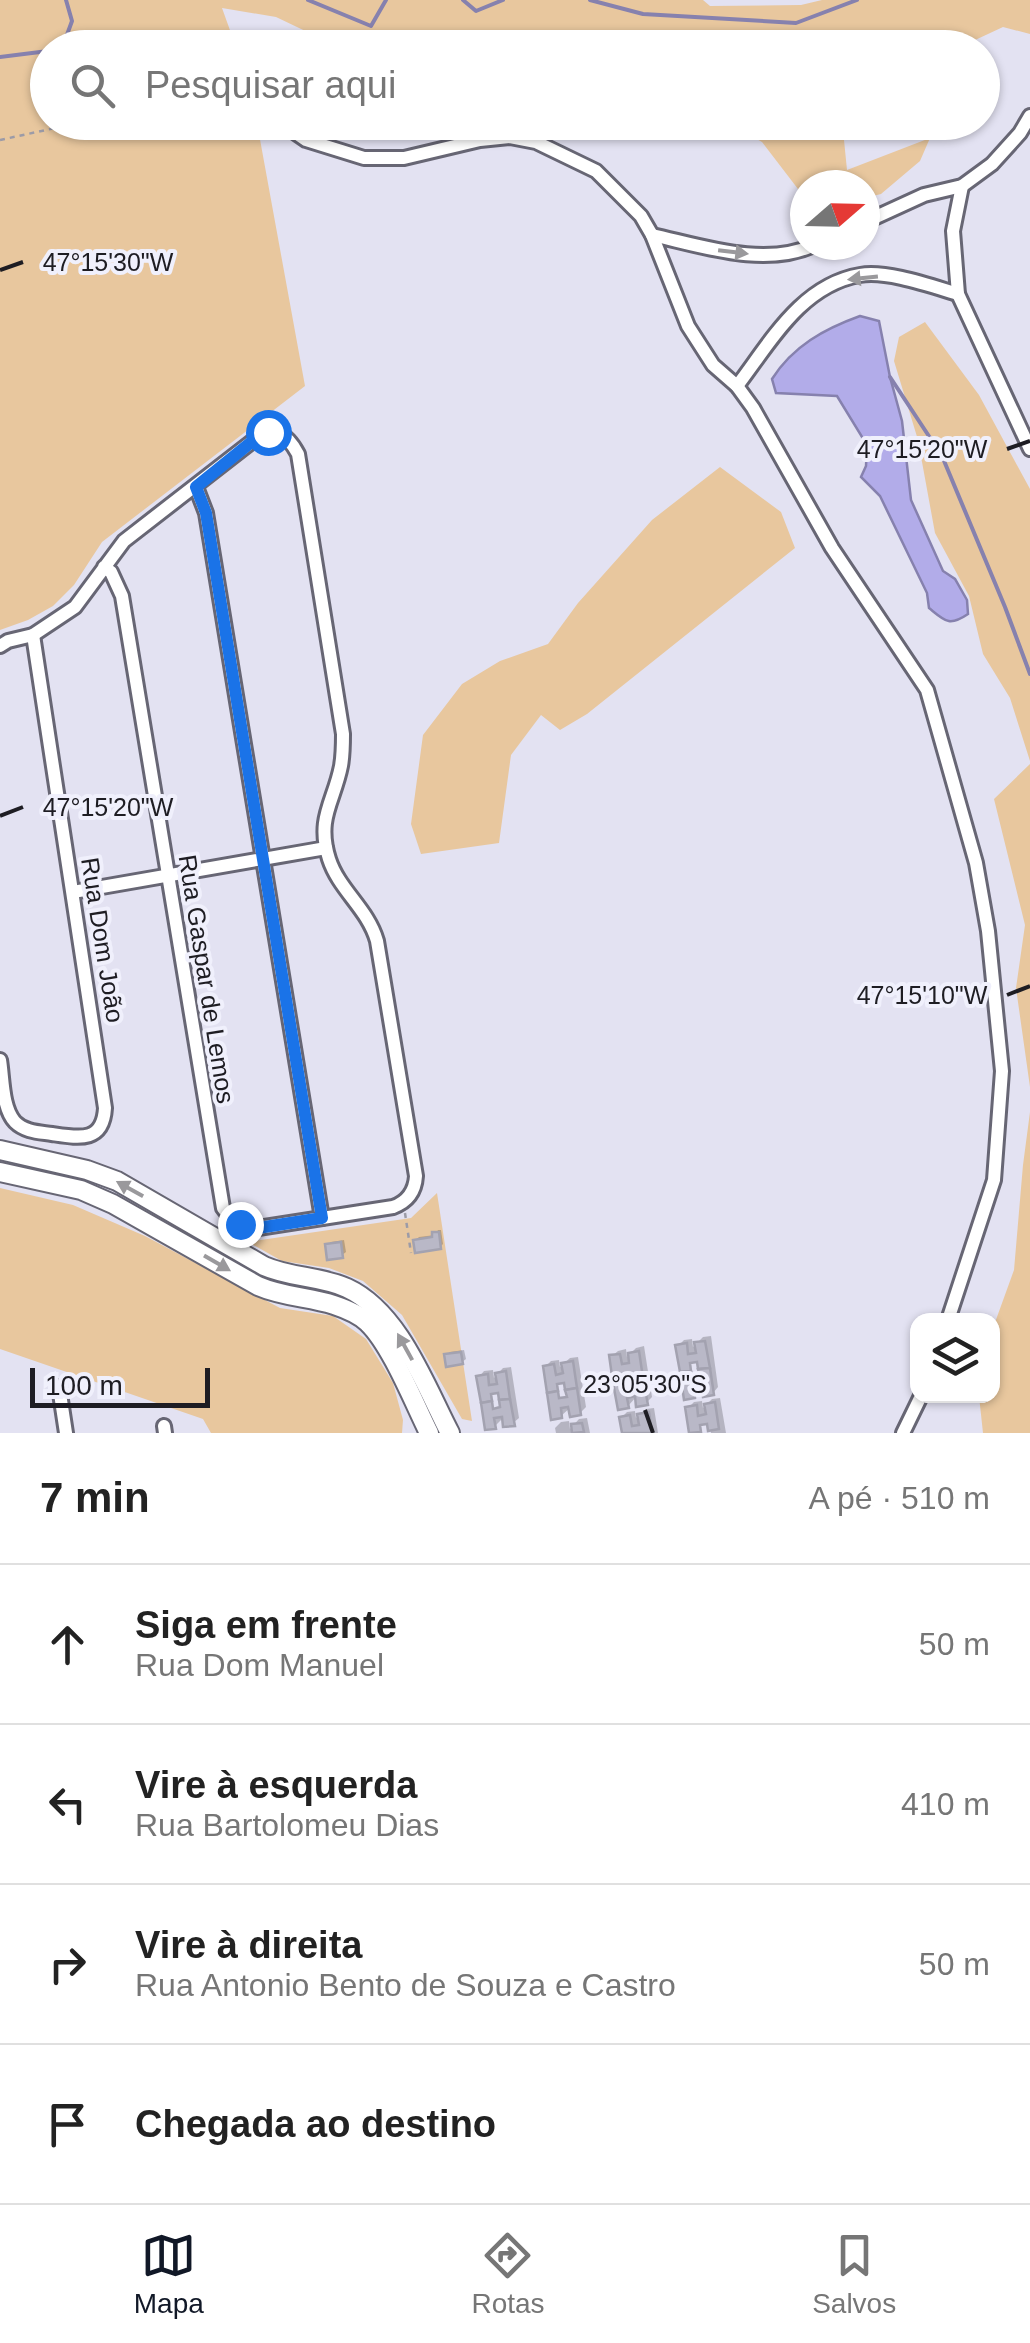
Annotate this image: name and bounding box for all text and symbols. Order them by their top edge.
search box [30,30,1000,140]
icon: search [65,58,120,113]
text: Pesquisar aqui [145,64,396,106]
north arrow [790,170,880,260]
one-way arrow [717,244,749,260]
text: 47°15'30"W [43,248,174,276]
one-way arrow [847,270,878,286]
route start [246,410,292,456]
text: 47°15'20"W [857,435,988,463]
text: 47°15'20"W [43,793,174,821]
street label: Rua Gaspar de Lemos [173,853,241,1105]
street label: Rua Dom João [76,855,130,1025]
text: 47°15'10"W [857,981,988,1009]
one-way arrow [116,1181,145,1198]
route end [218,1202,264,1248]
one-way arrow [203,1253,231,1271]
map controls [910,1313,1000,1403]
button: layers [910,1313,1000,1403]
one-way arrow [396,1332,413,1361]
scale bar [30,1363,210,1408]
text: 100 m [45,1370,123,1401]
text: 23°05'30"S [583,1370,707,1398]
text: 7 min [40,1474,150,1521]
text: A pé · 510 m [809,1480,990,1516]
text: Siga em frente [135,1604,397,1646]
icon: ahead [40,1617,95,1672]
text: 50 m [919,1626,990,1662]
text: Rua Dom Manuel [135,1647,384,1683]
text: Vire à esquerda [135,1764,417,1806]
icon: left [40,1777,95,1832]
text: 410 m [901,1786,990,1822]
text: Rua Bartolomeu Dias [135,1807,439,1843]
text: Vire à direita [135,1924,362,1966]
icon: right [40,1937,95,1992]
text: 50 m [919,1946,990,1982]
text: Rua Antonio Bento de Souza e Castro [135,1967,676,2003]
icon: arrive [40,2097,95,2152]
text: Chegada ao destino [135,2103,496,2145]
tab: Mapa [134,2228,204,2320]
tab: Rotas [471,2228,545,2320]
tab: Salvos [812,2228,896,2320]

